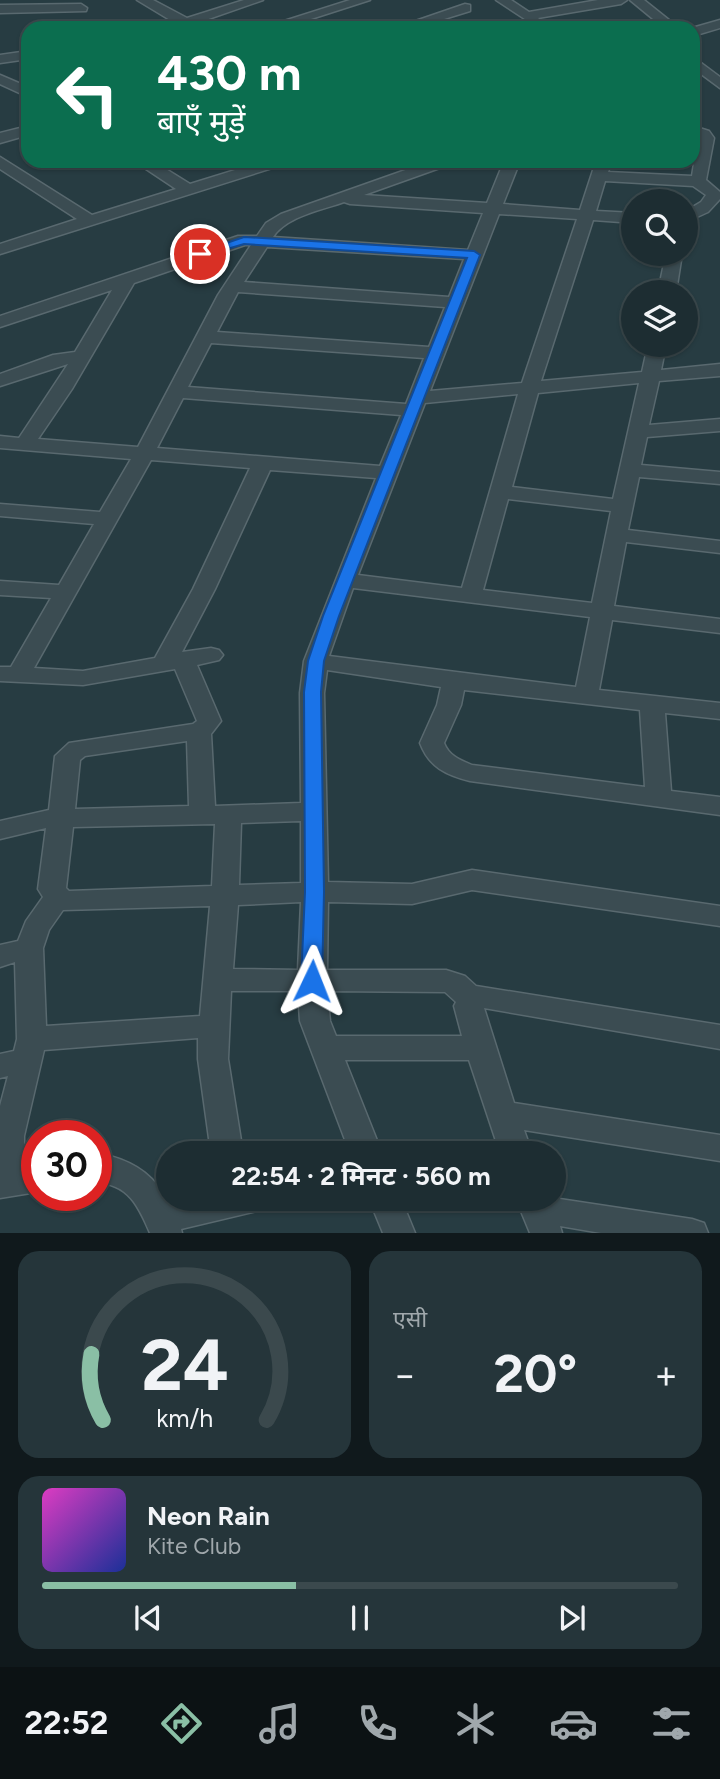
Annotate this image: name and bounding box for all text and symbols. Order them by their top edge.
text: 430 m [157,43,301,102]
icon: left [42,49,133,140]
text: बाएँ मुड़ें [157,103,245,141]
map controls [621,189,698,357]
button: search [621,189,698,266]
pin [170,224,230,284]
icon: arrive [181,235,219,273]
button: layers [621,280,698,357]
position arrow [275,944,349,1018]
speed limit sign: 30 [21,1120,112,1211]
text: 22:54 · 2 मिनट · 560 m [231,1160,491,1192]
text: एसी [393,1305,427,1333]
text: 24 [140,1322,229,1409]
text: 20° [494,1343,577,1405]
text: − [393,1352,417,1398]
text: + [654,1352,678,1398]
text: km/h [156,1403,213,1433]
text: Neon Rain [147,1500,270,1532]
text: Kite Club [147,1532,241,1560]
icon: previous [129,1599,167,1637]
icon: pause [341,1599,379,1637]
icon: next [553,1599,591,1637]
icon: directions [157,1699,206,1748]
icon: music [255,1699,304,1748]
icon: phone [353,1699,402,1748]
icon: climate [451,1699,500,1748]
icon: car [549,1699,598,1748]
icon: filters [647,1699,696,1748]
text: 22:52 [24,1704,108,1742]

